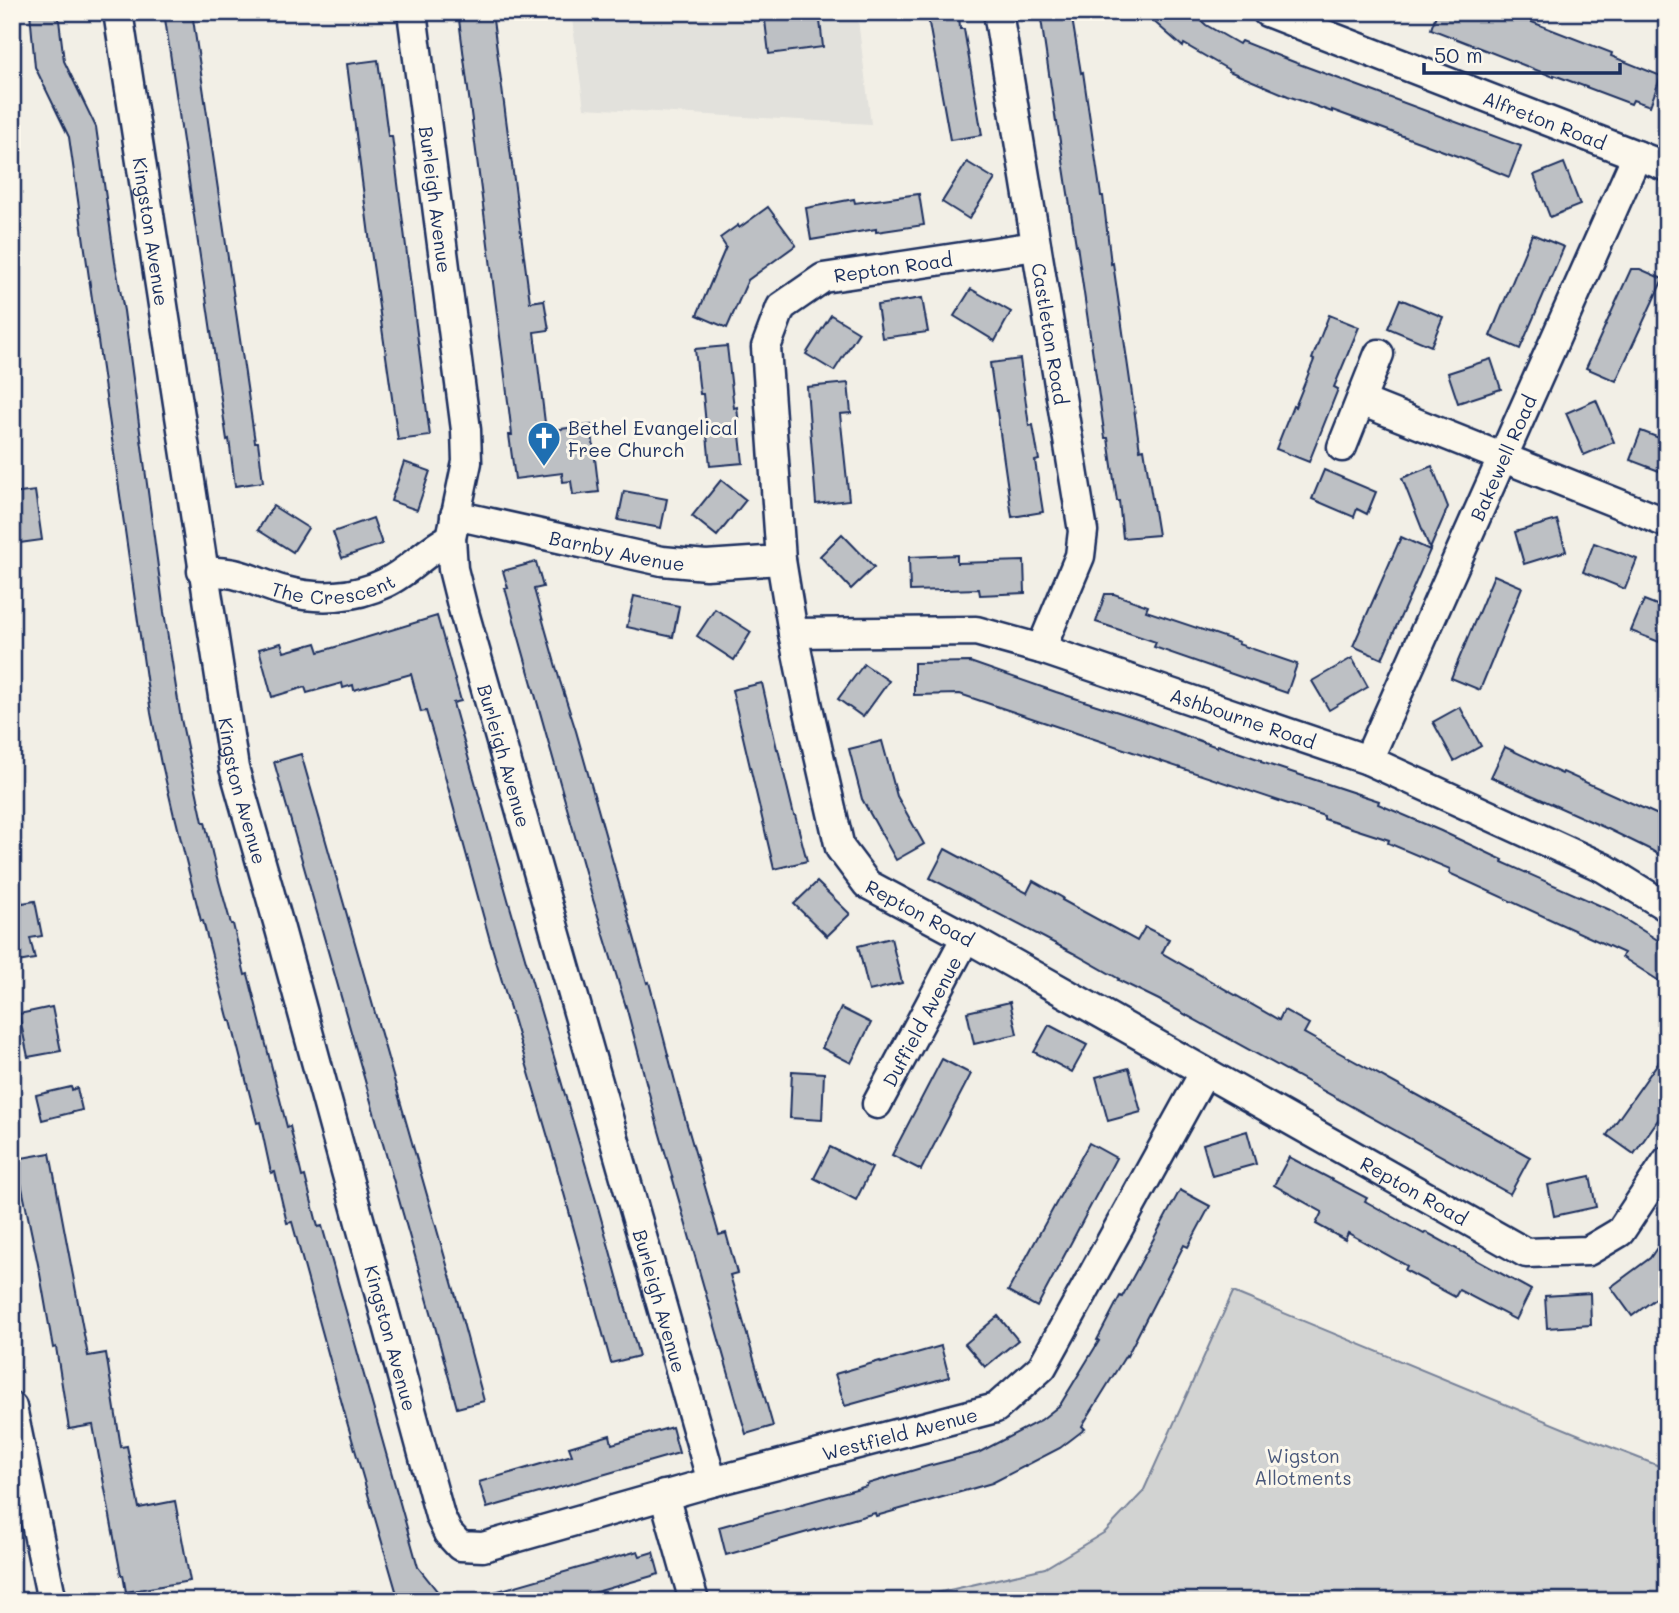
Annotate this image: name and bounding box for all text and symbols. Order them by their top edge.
scale bar [1424,32,1620,76]
text: 50 m [1434,41,1483,68]
street label: Alfreton Road [1480,84,1610,155]
street label: Burleigh Avenue [414,125,458,274]
street label: Kingston Avenue [128,155,175,308]
street label: Repton Road [832,246,954,288]
street label: Castleton Road [1027,261,1075,406]
street label: Bakewell Road [1464,391,1541,524]
place label: Bethel Evangelical Free Church [568,415,738,462]
church icon: Bethel Evangelical Free Church [525,419,563,468]
street label: Barnby Avenue [547,524,686,576]
street label: The Crescent [268,568,399,609]
street label: Burleigh Avenue [473,681,537,830]
street label: Ashbourne Road [1167,681,1319,754]
street label: Kingston Avenue [214,716,273,867]
street label: Repton Road [862,873,979,952]
street label: Duffield Avenue [876,951,966,1091]
street label: Repton Road [1356,1150,1473,1230]
street label: Burleigh Avenue [628,1226,693,1375]
street label: Kingston Avenue [360,1262,423,1414]
street label: Westfield Avenue [819,1401,980,1465]
park label: Wigston Allotments [1254,1443,1352,1490]

